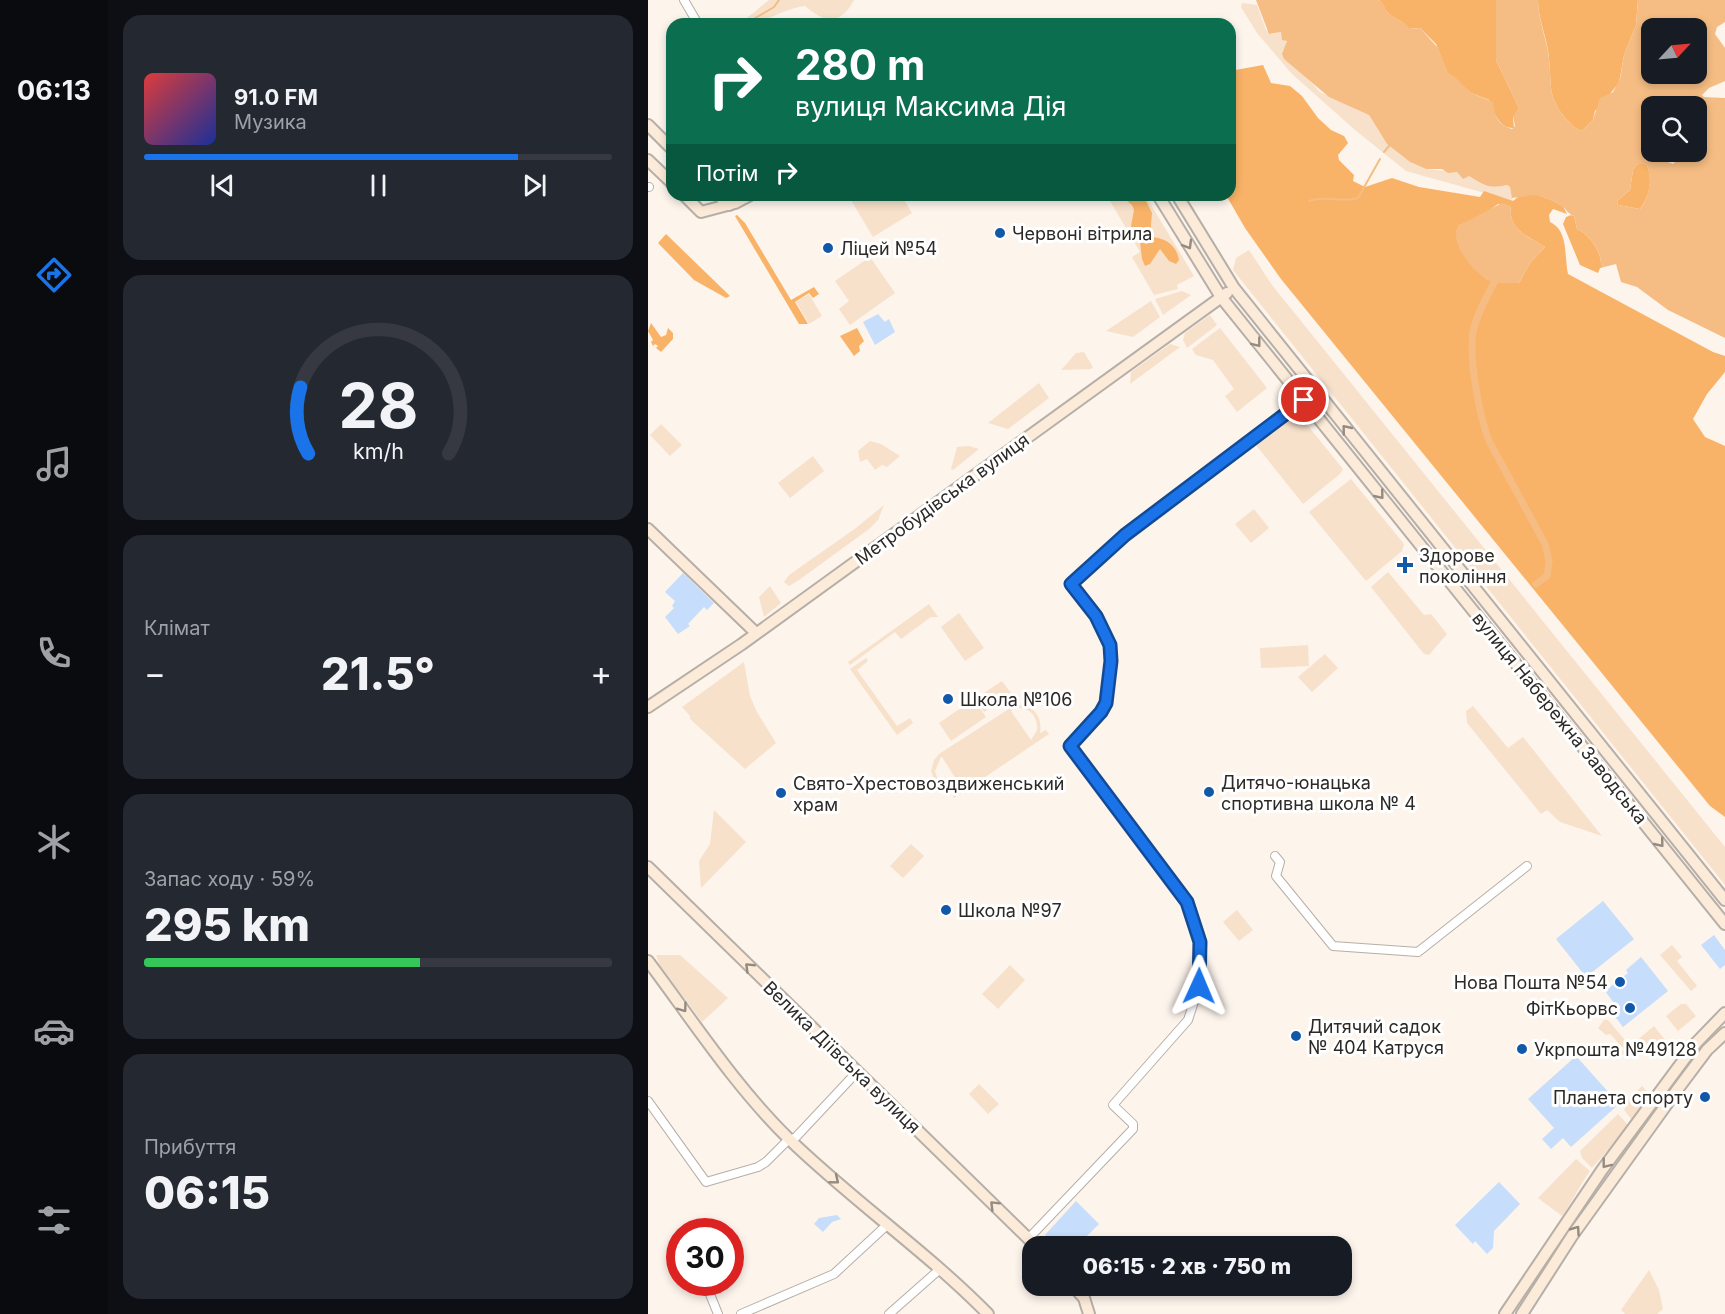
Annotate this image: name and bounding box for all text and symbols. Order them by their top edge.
north arrow [1641,18,1707,84]
map controls [1641,18,1707,162]
text: 280 m [795,39,925,90]
icon: right [696,42,774,120]
text: 06:13 [17,74,91,107]
text: 91.0 FM [234,84,318,110]
text: вулиця Максима Дія [795,90,1067,123]
button: search [1641,96,1707,162]
text: Музика [234,110,307,134]
icon: right [770,156,803,189]
text: Потім [696,160,758,186]
icon: previous [206,169,239,202]
icon: pause [362,169,395,202]
icon: next [518,169,551,202]
place label: Червоні вітрила [1012,223,1152,244]
marker: Червоні вітрила [993,226,1007,240]
place label: Ліцей №54 [840,238,937,259]
one-way arrow [1181,239,1193,249]
marker: Ліцей №54 [821,241,835,255]
icon: directions [33,254,75,296]
one-way arrow [1250,336,1261,347]
text: 28 [338,368,418,443]
pin [1278,374,1329,425]
icon: arrive [1287,383,1320,416]
one-way arrow [1342,425,1353,436]
street label: Метробудівська вулиця [851,429,1033,569]
text: km/h [353,439,403,465]
icon: music [33,443,75,485]
one-way arrow [1372,488,1383,499]
place label: Здорове покоління [1419,545,1507,587]
marker: Здорове покоління [1396,556,1414,574]
street label: вулиця Набережна Заводська [1468,608,1652,828]
text: Клімат [144,616,210,640]
icon: phone [33,632,75,674]
text: 21.5° [321,646,435,701]
text: − [144,653,166,693]
text: + [590,653,612,693]
place label: Школа №106 [960,689,1072,710]
marker: Школа №106 [941,692,955,706]
place label: Дитячо-юнацька спортивна школа № 4 [1221,772,1416,814]
place label: Свято-Хрестовоздвиженський храм [793,773,1064,815]
marker: Дитячо-юнацька спортивна школа № 4 [1202,785,1216,799]
marker: Свято-Хрестовоздвиженський храм [774,786,788,800]
icon: climate [33,821,75,863]
one-way arrow [1653,836,1664,847]
text: Запас ходу · 59% [144,867,315,891]
text: 295 km [144,897,310,952]
place label: Школа №97 [958,900,1062,921]
marker: Школа №97 [939,903,953,917]
position arrow [1167,954,1231,1018]
one-way arrow [746,963,757,974]
place label: Нова Пошта №54 [1454,972,1608,993]
marker: Нова Пошта №54 [1613,975,1627,989]
street label: Велика Діївська вулиця [759,977,925,1137]
place label: ФiтКьорвс [1526,998,1618,1019]
one-way arrow [675,1001,686,1012]
marker: ФiтКьорвс [1623,1001,1637,1015]
icon: car [33,1010,75,1052]
place label: Дитячий садок № 404 Катруся [1308,1016,1444,1058]
marker: Дитячий садок № 404 Катруся [1289,1029,1303,1043]
place label: Укрпошта №49128 [1534,1039,1697,1060]
marker: Укрпошта №49128 [1515,1042,1529,1056]
place label: Планета спорту [1553,1087,1693,1108]
marker: Планета спорту [1698,1090,1712,1104]
text: Прибуття [144,1135,236,1159]
one-way arrow [1603,1158,1614,1169]
text: 06:15 [144,1165,270,1220]
one-way arrow [828,1172,839,1183]
icon: filters [33,1199,75,1241]
one-way arrow [991,1202,1002,1213]
speed limit sign: 30 [666,1218,744,1296]
one-way arrow [1569,1225,1580,1236]
text: 06:15 · 2 хв · 750 m [1083,1253,1291,1279]

